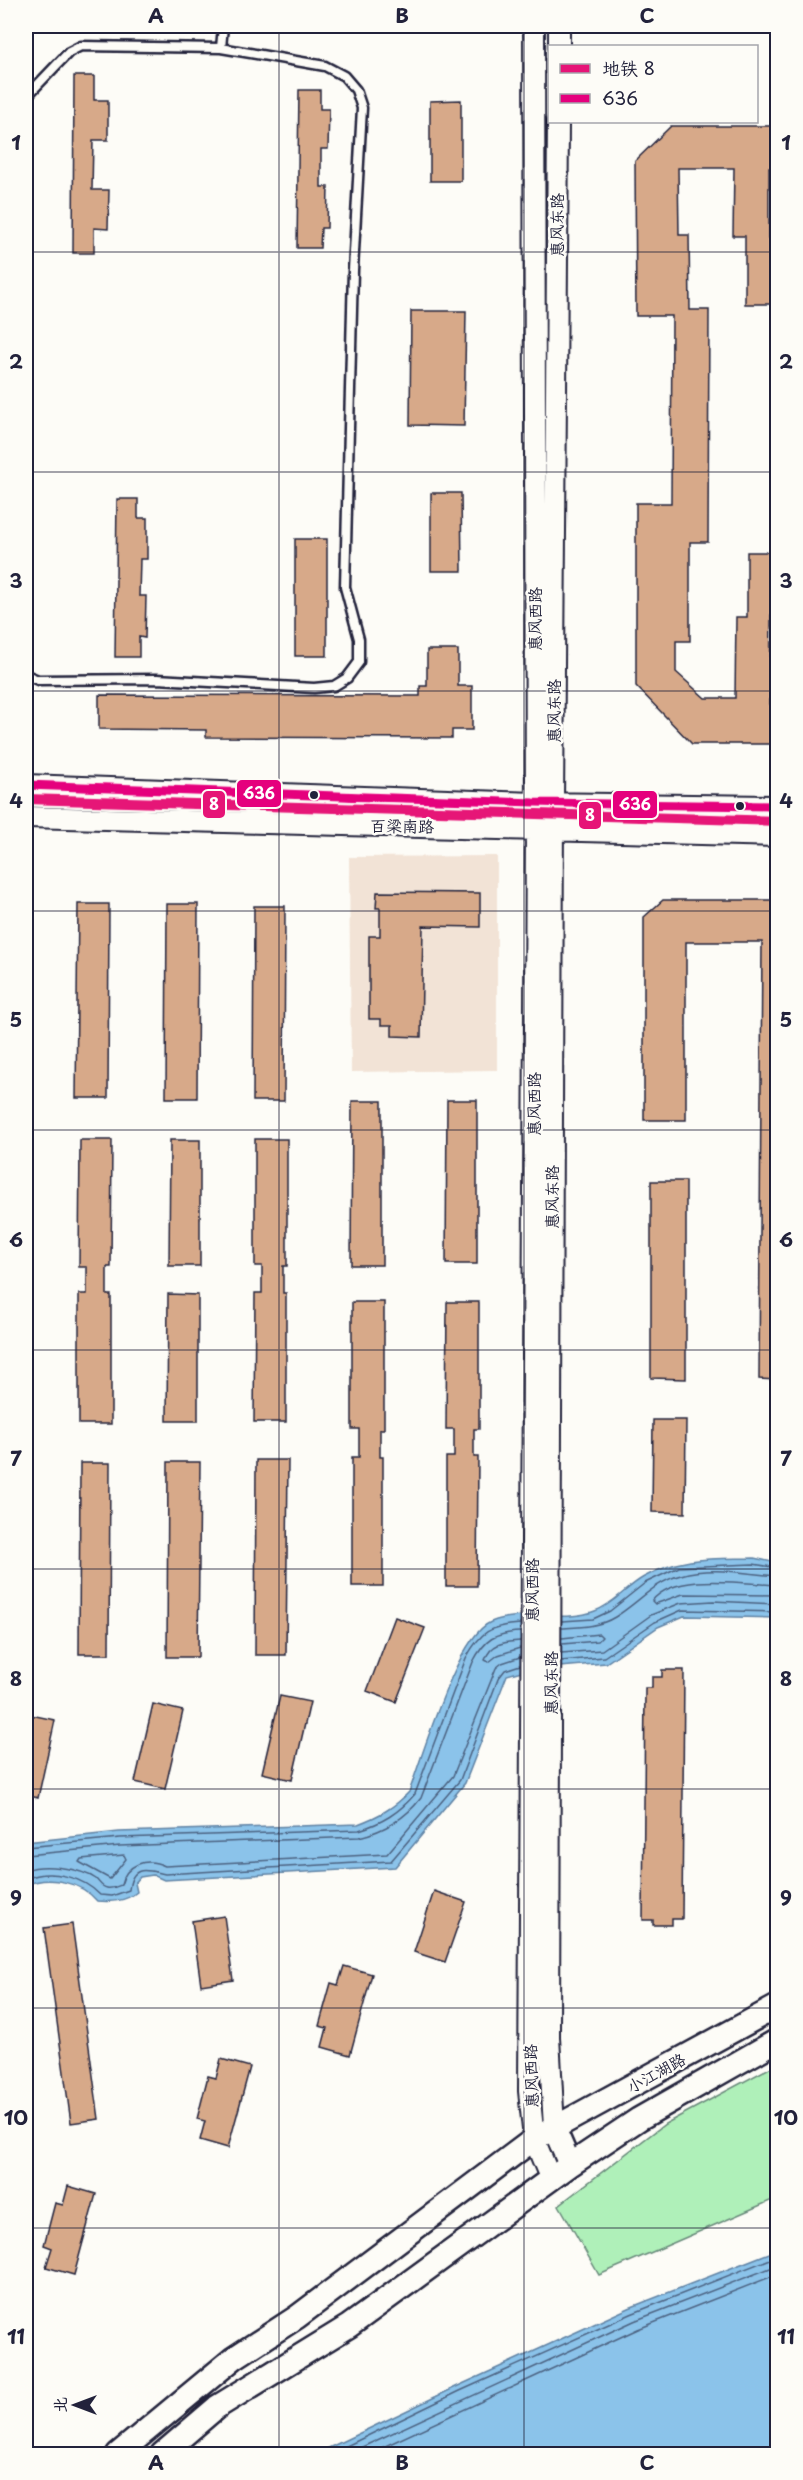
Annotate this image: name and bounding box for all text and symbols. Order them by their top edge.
text: A [148,0,164,30]
text: B [395,0,409,30]
text: C [639,0,655,30]
legend [548,45,758,123]
text: 地铁 8 [602,54,655,81]
text: 636 [602,84,638,111]
text: 1 [11,127,21,157]
text: 1 [781,127,791,157]
street label: 惠风东路 [544,193,568,257]
text: 2 [9,346,23,376]
text: 2 [779,346,793,376]
text: 3 [9,565,23,595]
text: 3 [779,565,793,595]
street label: 惠风西路 [522,587,546,651]
street label: 惠风东路 [541,679,565,743]
line badge: 636 [236,779,282,808]
text: 636 [243,780,275,804]
text: 4 [9,785,23,815]
text: 4 [779,785,793,815]
unlabelled marker [308,789,320,801]
line badge: 8 [202,790,226,819]
line badge: 636 [612,790,658,819]
text: 8 [209,791,219,815]
text: 636 [619,791,651,815]
unlabelled marker [734,800,746,812]
line badge: 8 [578,801,602,830]
text: 8 [585,802,595,826]
street label: 百梁南路 [370,812,434,838]
text: 5 [10,1004,22,1034]
text: 5 [780,1004,792,1034]
street label: 惠风西路 [521,1072,545,1136]
street label: 惠风东路 [539,1165,563,1229]
text: 6 [9,1224,23,1254]
text: 6 [779,1224,793,1254]
text: 7 [10,1443,22,1473]
text: 7 [780,1443,792,1473]
street label: 惠风西路 [519,1558,543,1622]
street label: 惠风东路 [538,1651,562,1715]
text: 8 [10,1663,22,1693]
text: 8 [780,1663,792,1693]
text: 9 [10,1882,22,1912]
text: 9 [780,1882,792,1912]
street label: 惠风西路 [517,2044,543,2108]
street label: 小江湖路 [622,2046,689,2098]
text: 10 [4,2102,28,2132]
text: 10 [774,2102,798,2132]
text: 11 [7,2321,25,2351]
text: 11 [777,2321,795,2351]
north arrow [45,2375,105,2435]
text: 北 [47,2397,71,2413]
text: A [148,2447,164,2477]
text: B [395,2447,409,2477]
text: C [639,2447,655,2477]

